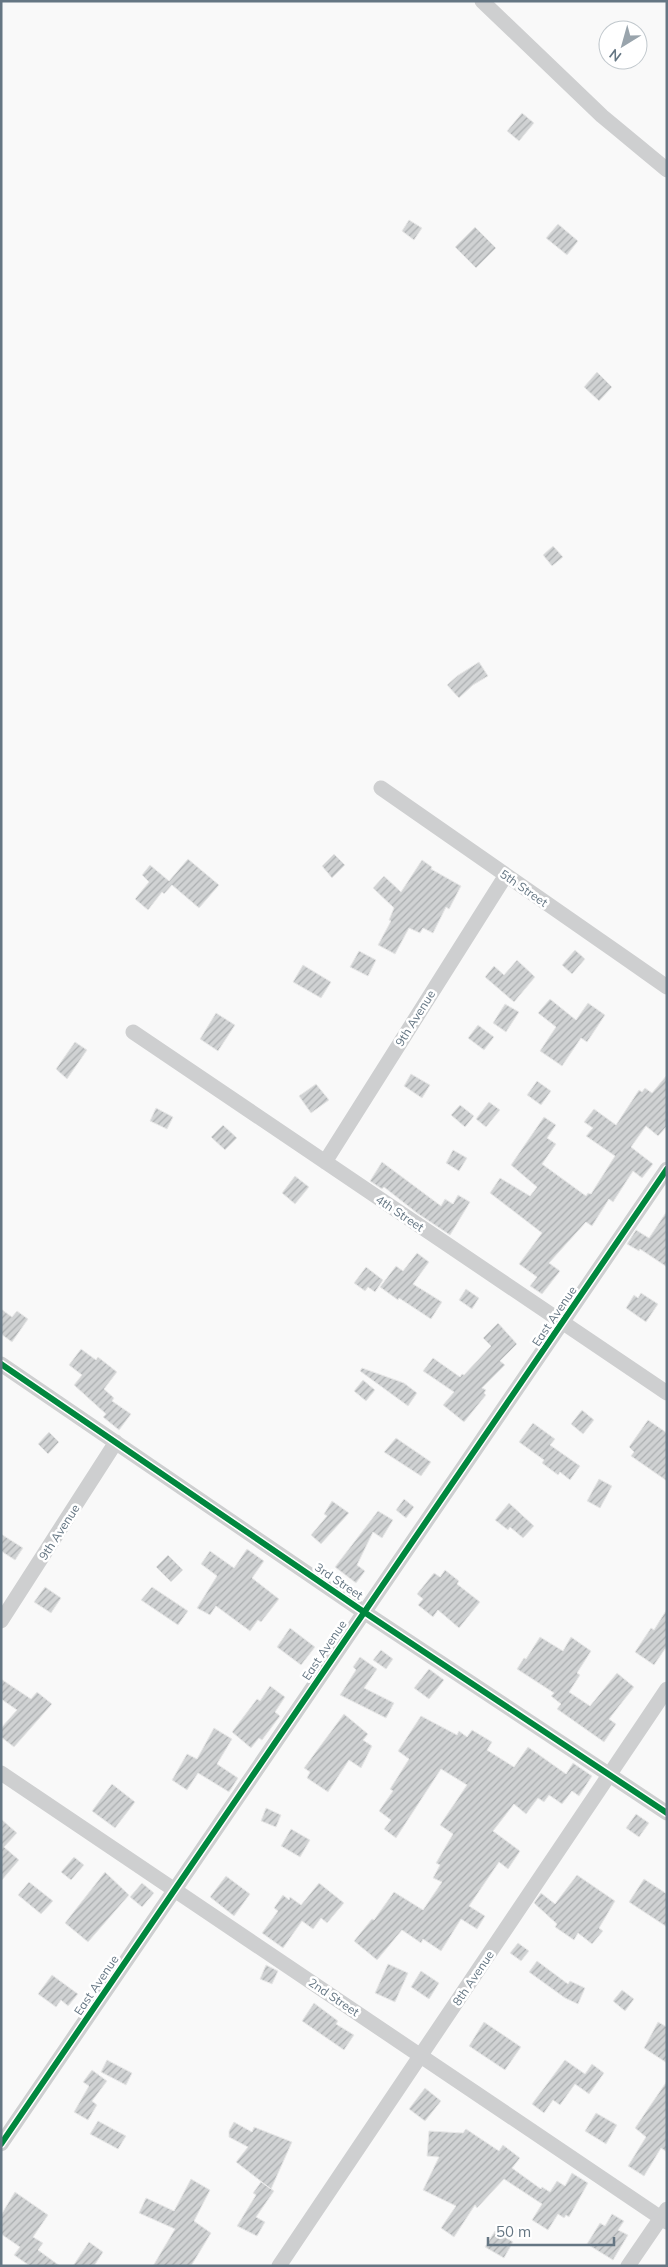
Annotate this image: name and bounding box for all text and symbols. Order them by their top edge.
north arrow [598,20,648,70]
text: N [606,45,625,66]
street label: 5th Street [497,866,551,910]
street label: 9th Avenue [392,987,438,1049]
street label: 4th Street [373,1191,427,1235]
street label: East Avenue [528,1283,580,1349]
street label: 9th Avenue [35,1501,83,1563]
street label: 3rd Street [312,1559,366,1603]
street label: East Avenue [298,1617,350,1683]
street label: 8th Avenue [449,1948,497,2008]
street label: East Avenue [70,1952,122,2018]
street label: 2nd Street [306,1975,362,2019]
scale bar [488,2214,614,2246]
text: 50 m [496,2222,531,2241]

